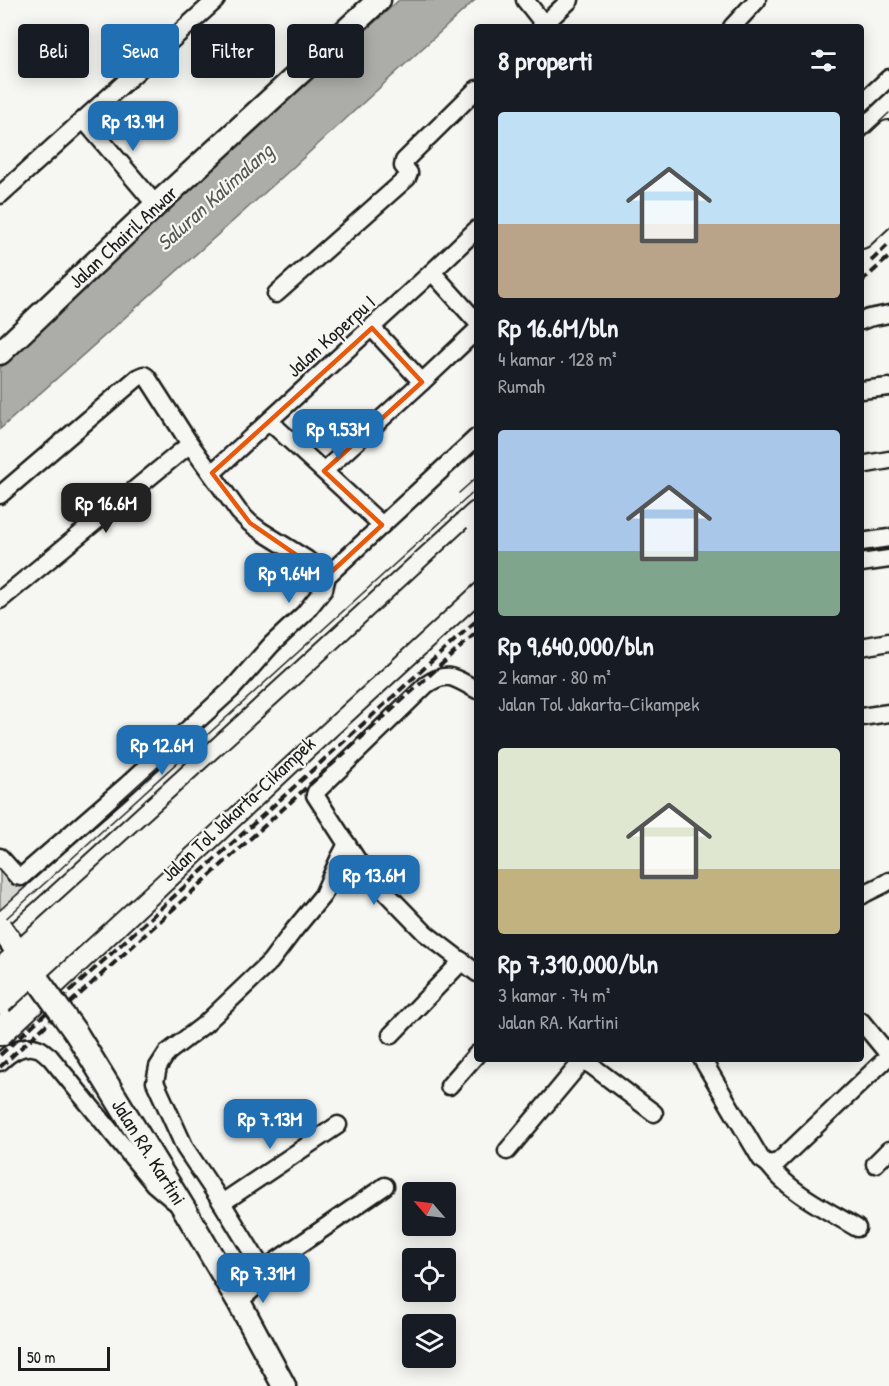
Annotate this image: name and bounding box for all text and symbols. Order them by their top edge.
chip: Beli [18,24,89,78]
chip: Sewa [101,24,179,78]
chip: Filter [191,24,275,78]
chip: Baru [287,24,364,78]
text: 8 properti [498,43,593,78]
icon: filters [807,44,840,77]
pin: Rp 13.9M [71,101,195,152]
text: Rp 13.9M [102,107,164,134]
water label: Saluran Kalimalang [150,136,280,257]
icon: home [615,151,723,259]
street label: Jalan Chairil Anwar [62,179,183,294]
street label: Jalan Koperpu I [281,289,381,383]
text: Rp 16.6M/bln [498,310,619,345]
text: 4 kamar · 128 m² [498,345,617,372]
text: Rumah [498,372,545,399]
pin: Rp 9.53M [276,409,400,460]
text: Rp 9.53M [306,415,370,442]
icon: home [615,469,723,577]
pin: Rp 16.6M [44,483,168,534]
text: Rp 16.6M [75,489,137,516]
pin: Rp 9.64M [227,553,351,604]
text: Rp 9.64M [258,559,320,586]
text: Rp 9,640,000/bln [498,628,654,663]
text: 2 kamar · 80 m² [498,663,611,690]
text: Jalan Tol Jakarta–Cikampek [498,690,700,717]
pin: Rp 12.6M [100,725,224,776]
street label: Jalan Tol Jakarta–Cikampek [155,730,321,887]
text: Rp 12.6M [130,731,194,758]
icon: home [615,787,723,895]
pin: Rp 13.6M [312,855,436,906]
text: Rp 13.6M [343,861,405,888]
text: Rp 7,310,000/bln [498,946,658,981]
text: 3 kamar · 74 m² [498,981,610,1008]
text: Jalan RA. Kartini [498,1008,619,1035]
street label: Jalan RA. Kartini [106,1093,193,1210]
pin: Rp 7.13M [208,1099,332,1150]
text: Rp 7.13M [238,1105,302,1132]
north arrow [402,1182,456,1236]
map controls [402,1182,456,1368]
button: locate [402,1248,456,1302]
pin: Rp 7.31M [201,1253,325,1304]
text: Rp 7.31M [231,1259,295,1286]
button: layers [402,1314,456,1368]
scale bar [18,1344,110,1372]
text: 50 m [27,1346,56,1368]

